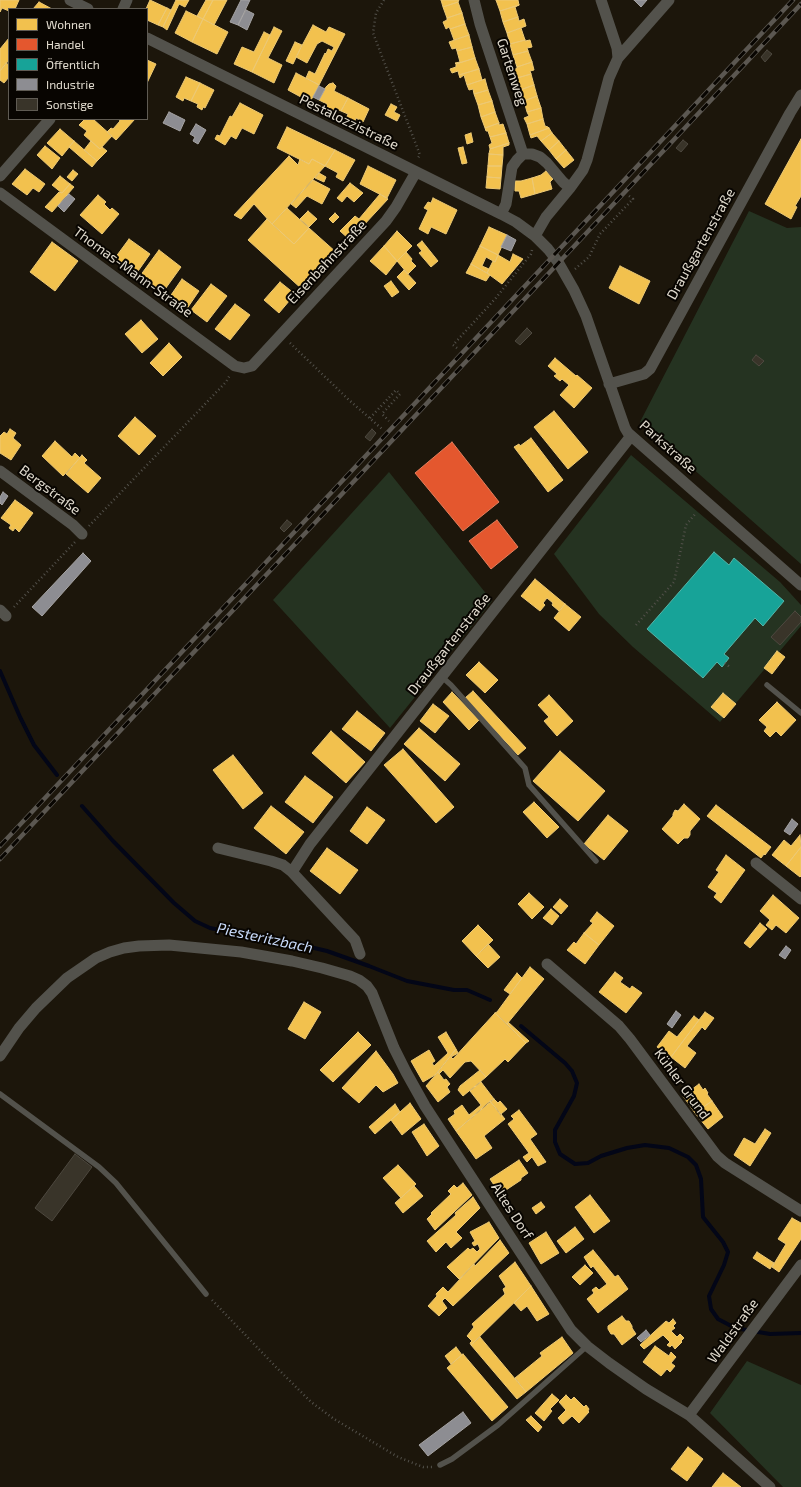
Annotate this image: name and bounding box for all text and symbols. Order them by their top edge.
legend [8,8,148,120]
text: Wohnen [46,17,91,31]
street label: Gartenweg [493,36,531,108]
text: Handel [46,37,84,51]
text: Öffentlich [46,57,100,71]
text: Industrie [46,77,95,91]
street label: Pestalozzistraße [297,91,401,153]
text: Sonstige [46,97,93,111]
street label: Draußgartenstraße [663,185,739,303]
street label: Eisenbahnstraße [284,217,370,307]
street label: Thomas-Mann-Straße [70,223,196,321]
street label: Parkstraße [636,417,700,477]
street label: Bergstraße [16,462,84,518]
street label: Draußgartenstraße [404,590,494,698]
water label: Piesteritzbach [215,919,315,957]
street label: Kühler Grund [651,1045,713,1123]
street label: Altes Dorf [488,1180,536,1242]
street label: Waldstraße [704,1295,762,1367]

